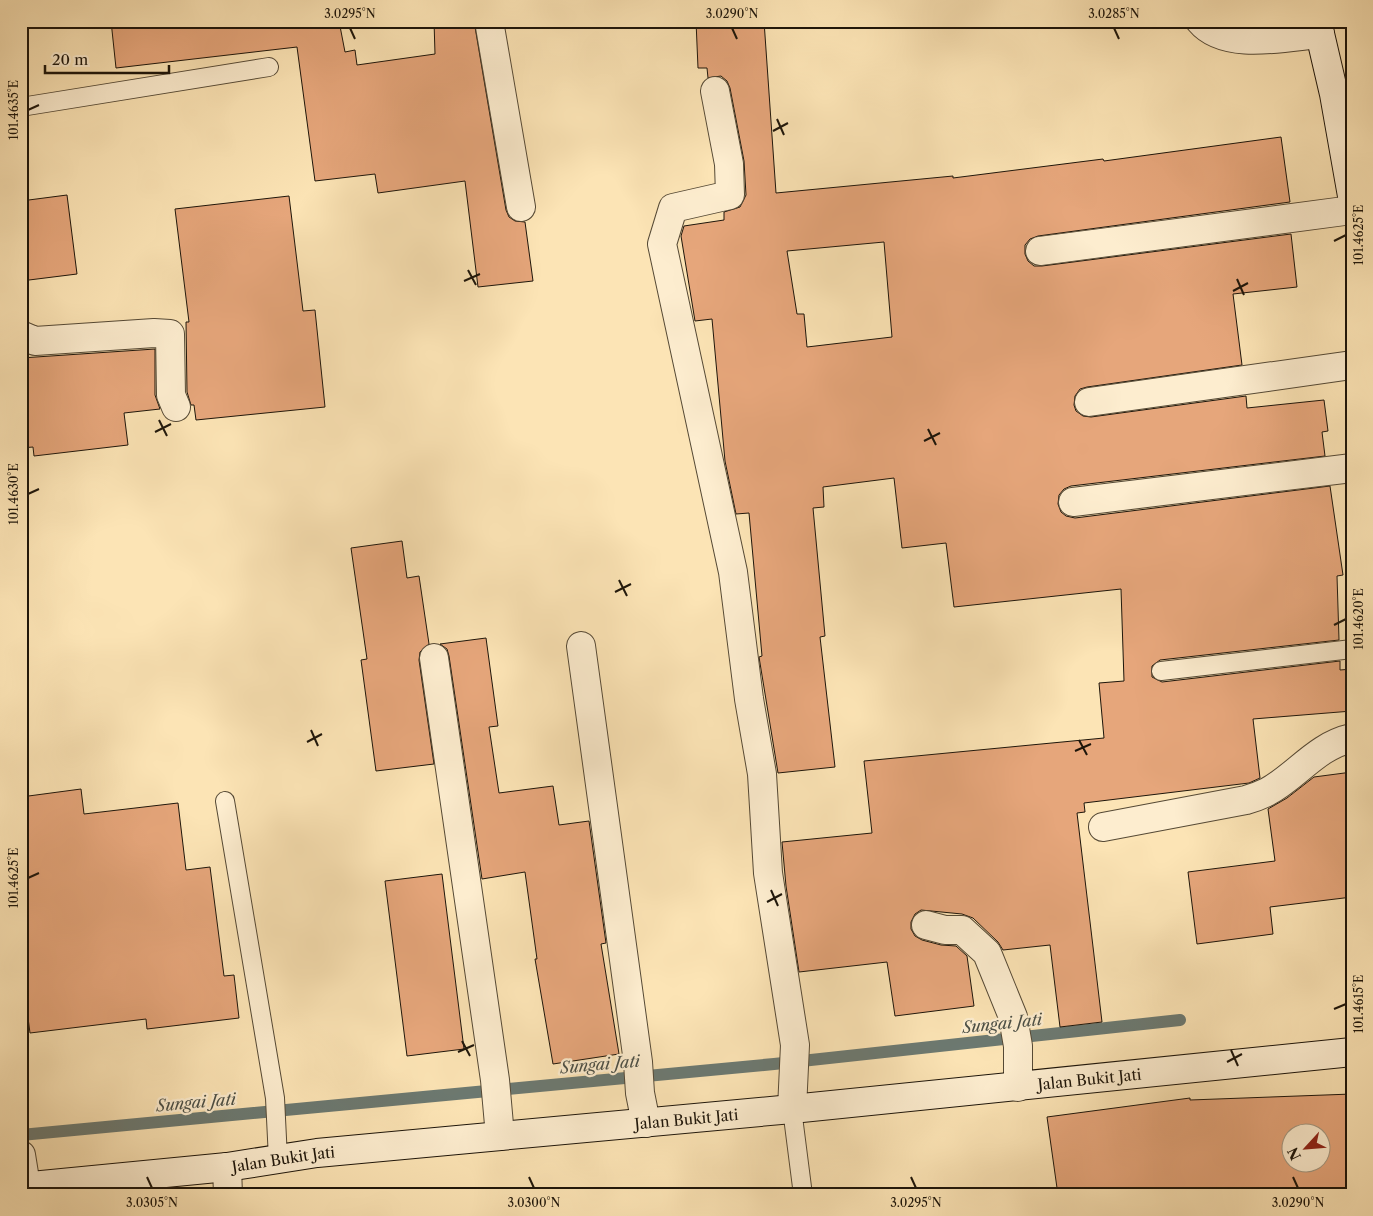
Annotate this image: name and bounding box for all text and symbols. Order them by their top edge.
text: 3.0295°N [324,6,376,21]
text: 3.0290°N [706,6,758,21]
text: 3.0285°N [1088,6,1140,21]
scale bar [45,42,169,74]
text: 20 m [52,50,88,69]
text: 101.4635°E [6,80,21,140]
text: 101.4625°E [1351,205,1366,265]
text: 101.4630°E [6,463,21,525]
text: 101.4620°E [1351,588,1366,650]
text: 101.4625°E [6,848,21,908]
text: 101.4615°E [1351,975,1366,1033]
water label: Sungai Jati [960,1009,1044,1037]
water label: Sungai Jati [558,1050,642,1078]
street label: Jalan Bukit Jati [1035,1064,1143,1094]
water label: Sungai Jati [154,1088,238,1116]
street label: Jalan Bukit Jati [632,1104,739,1133]
north arrow [1280,1124,1330,1174]
street label: Jalan Bukit Jati [229,1142,336,1176]
text: N [1284,1144,1305,1163]
text: 3.0305°N [126,1195,178,1210]
text: 3.0300°N [508,1195,561,1210]
text: 3.0295°N [890,1195,942,1210]
text: 3.0290°N [1272,1195,1324,1210]

